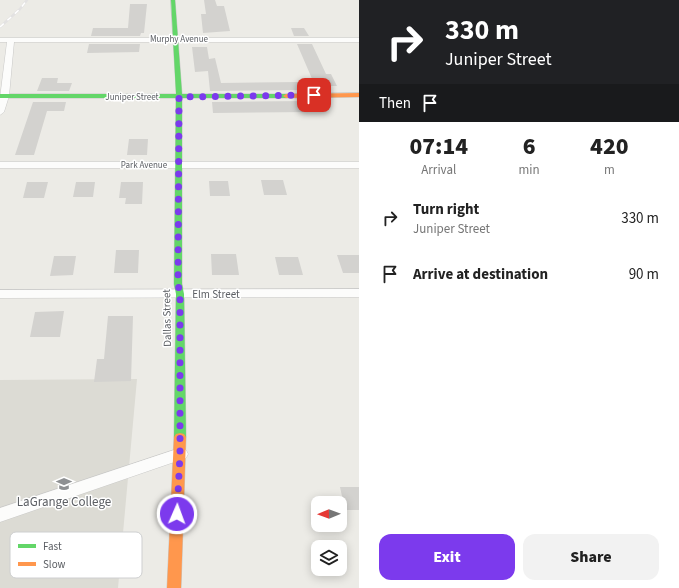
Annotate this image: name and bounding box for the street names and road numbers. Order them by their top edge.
street label: Murphy Avenue [150,33,209,46]
street label: Juniper Street [105,91,159,104]
street label: Park Avenue [121,159,168,172]
street label: Elm Street [192,287,240,302]
street label: Dallas Street [159,289,175,347]

